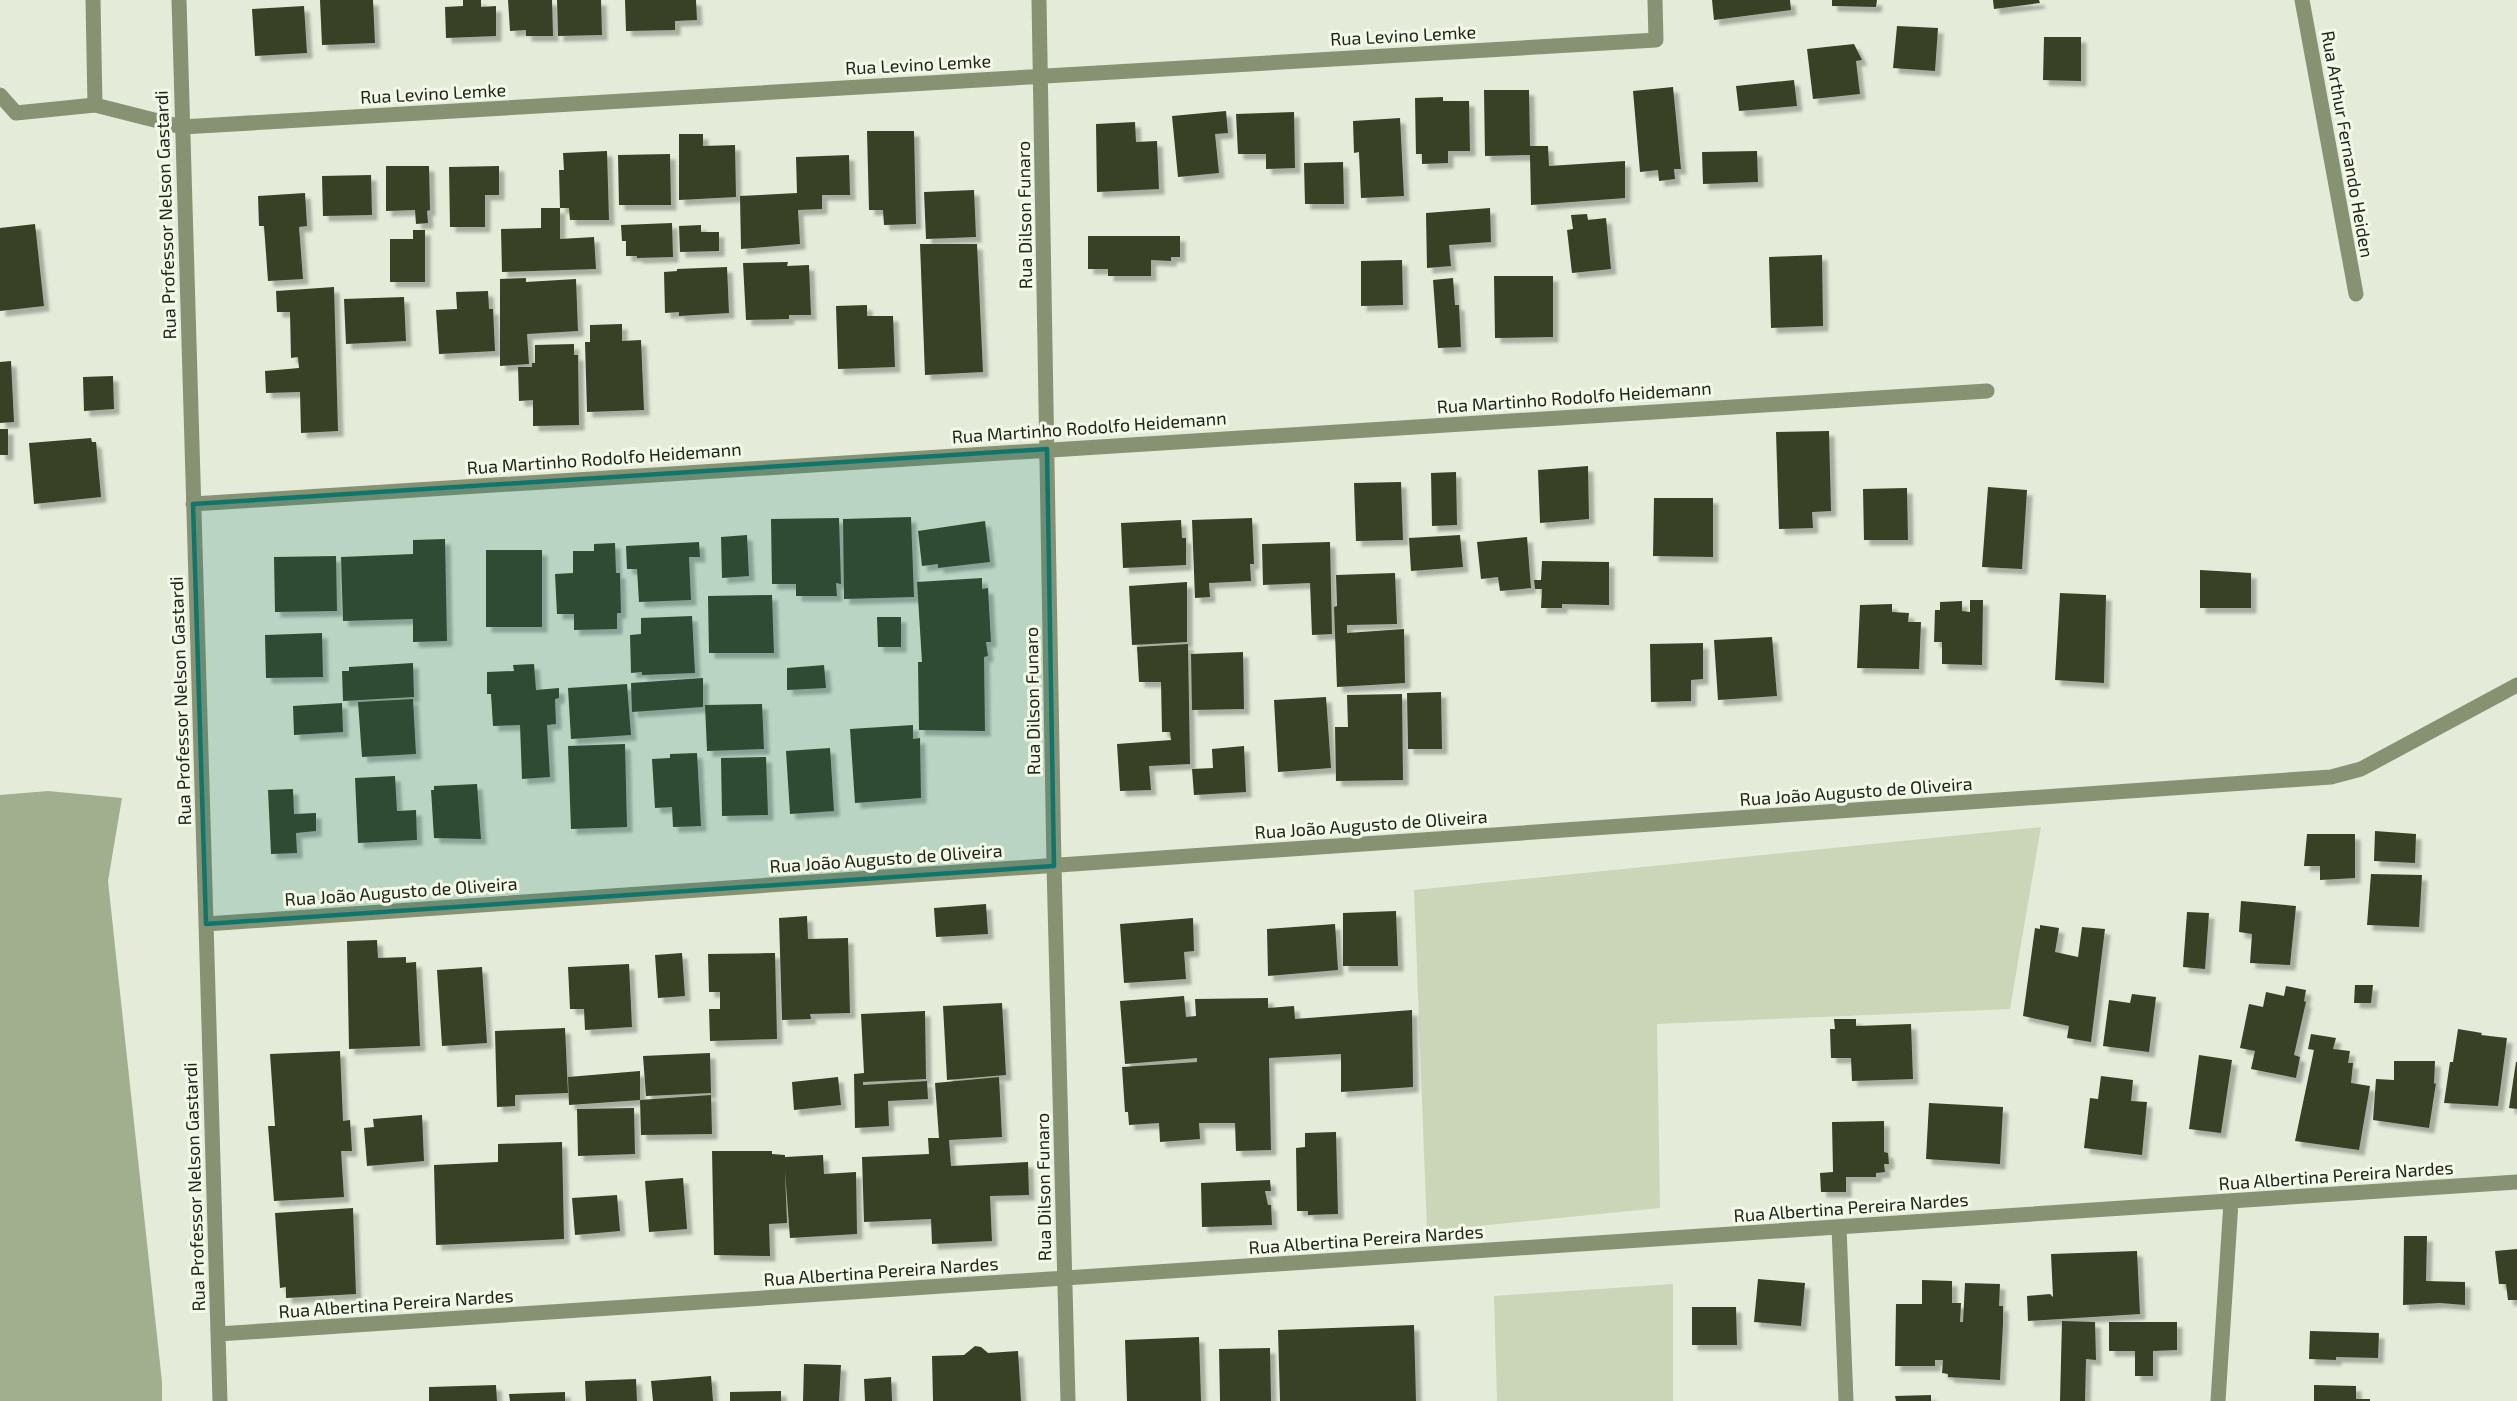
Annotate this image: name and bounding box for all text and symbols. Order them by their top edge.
street label: Rua Levino Lemke [1330,20,1476,50]
street label: Rua Arthur Fernando Heiden [2317,29,2379,259]
street label: Rua Levino Lemke [845,49,991,79]
street label: Rua Levino Lemke [360,78,506,108]
street label: Rua Professor Nelson Gastardi [150,90,180,340]
street label: Rua Dilson Funaro [1012,141,1036,289]
street label: Rua Martinho Rodolfo Heidemann [1436,376,1712,418]
street label: Rua Martinho Rodolfo Heidemann [951,406,1227,448]
street label: Rua Martinho Rodolfo Heidemann [466,437,742,479]
street label: Rua Professor Nelson Gastardi [165,576,195,826]
street label: Rua Dilson Funaro [1020,627,1044,775]
street label: Rua João Augusto de Oliveira [1739,772,1973,810]
street label: Rua João Augusto de Oliveira [1254,805,1488,843]
street label: Rua João Augusto de Oliveira [769,839,1003,877]
street label: Rua João Augusto de Oliveira [284,872,518,910]
street label: Rua Professor Nelson Gastardi [179,1062,209,1312]
street label: Rua Dilson Funaro [1031,1113,1055,1261]
street label: Rua Albertina Pereira Nardes [2218,1156,2454,1194]
street label: Rua Albertina Pereira Nardes [1733,1188,1969,1226]
street label: Rua Albertina Pereira Nardes [1248,1220,1484,1258]
street label: Rua Albertina Pereira Nardes [763,1252,999,1290]
street label: Rua Albertina Pereira Nardes [278,1284,514,1322]

